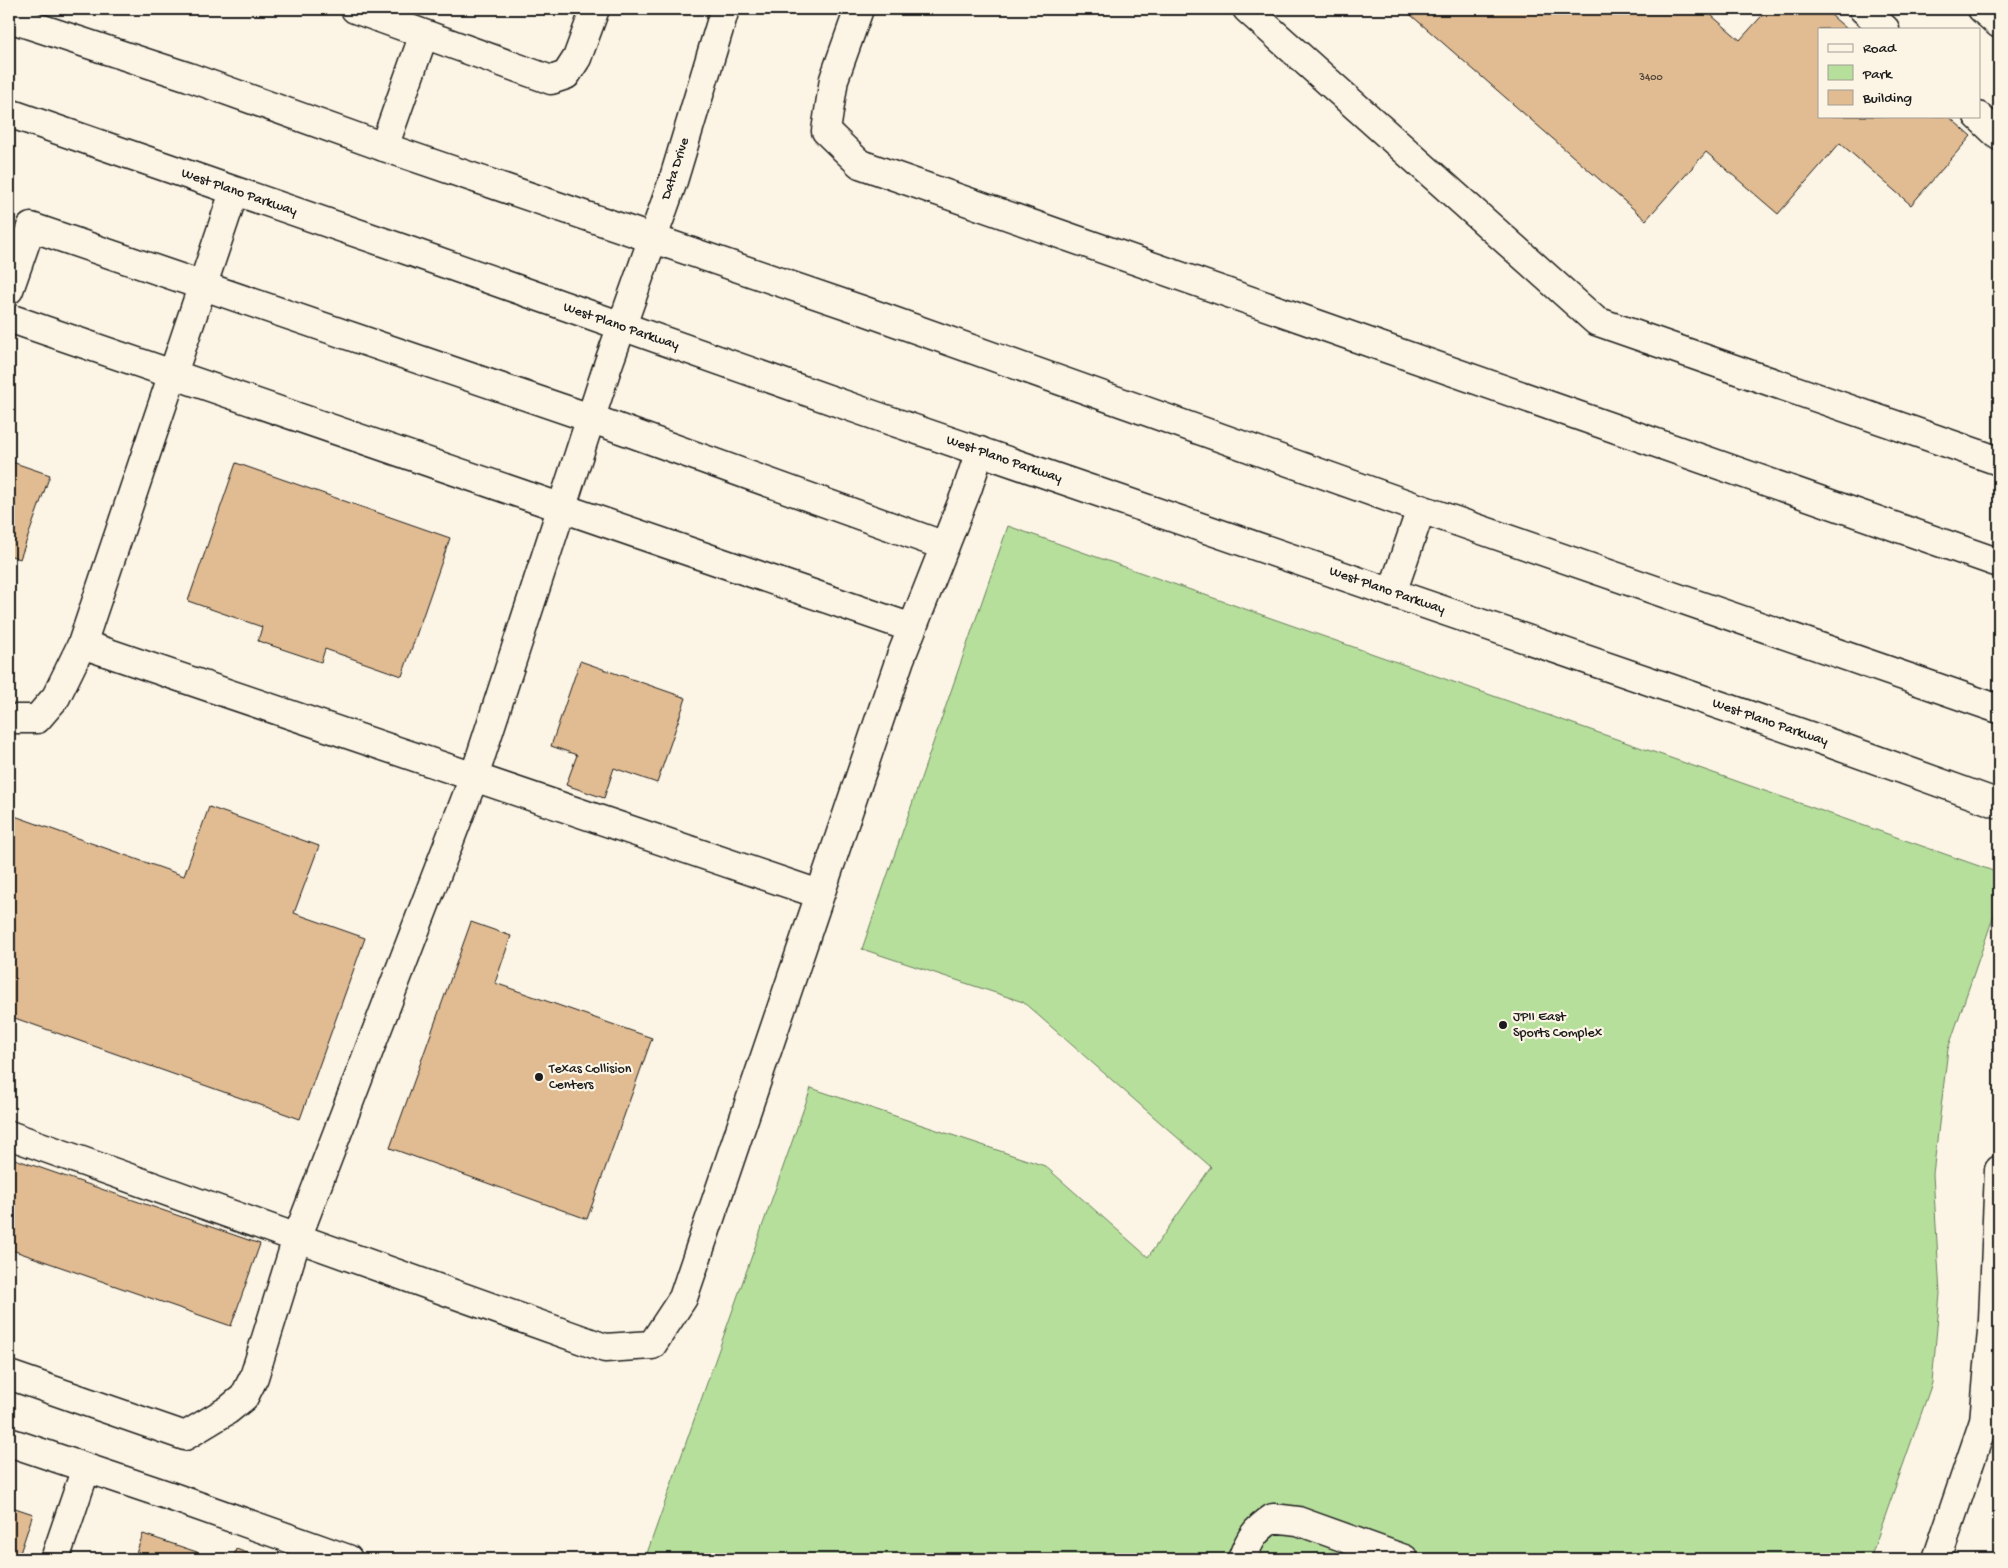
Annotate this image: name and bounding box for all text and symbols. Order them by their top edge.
legend [1818,28,1980,118]
text: Road [1863,40,1897,58]
text: Park [1862,66,1893,84]
house number: 3400 [1638,72,1663,84]
text: Building [1862,90,1912,108]
street label: Data Drive [658,135,694,203]
street label: West Plano Parkway [179,165,299,221]
street label: West Plano Parkway [561,299,681,355]
street label: West Plano Parkway [944,432,1064,488]
street label: West Plano Parkway [1327,563,1447,619]
street label: West Plano Parkway [1710,695,1830,751]
place label: JPII East Sports Complex [1513,1009,1603,1042]
marker: JPII East Sports Complex [1497,1019,1509,1031]
place label: Texas Collision Centers [548,1061,632,1094]
marker: Texas Collision Centers [533,1071,545,1083]

